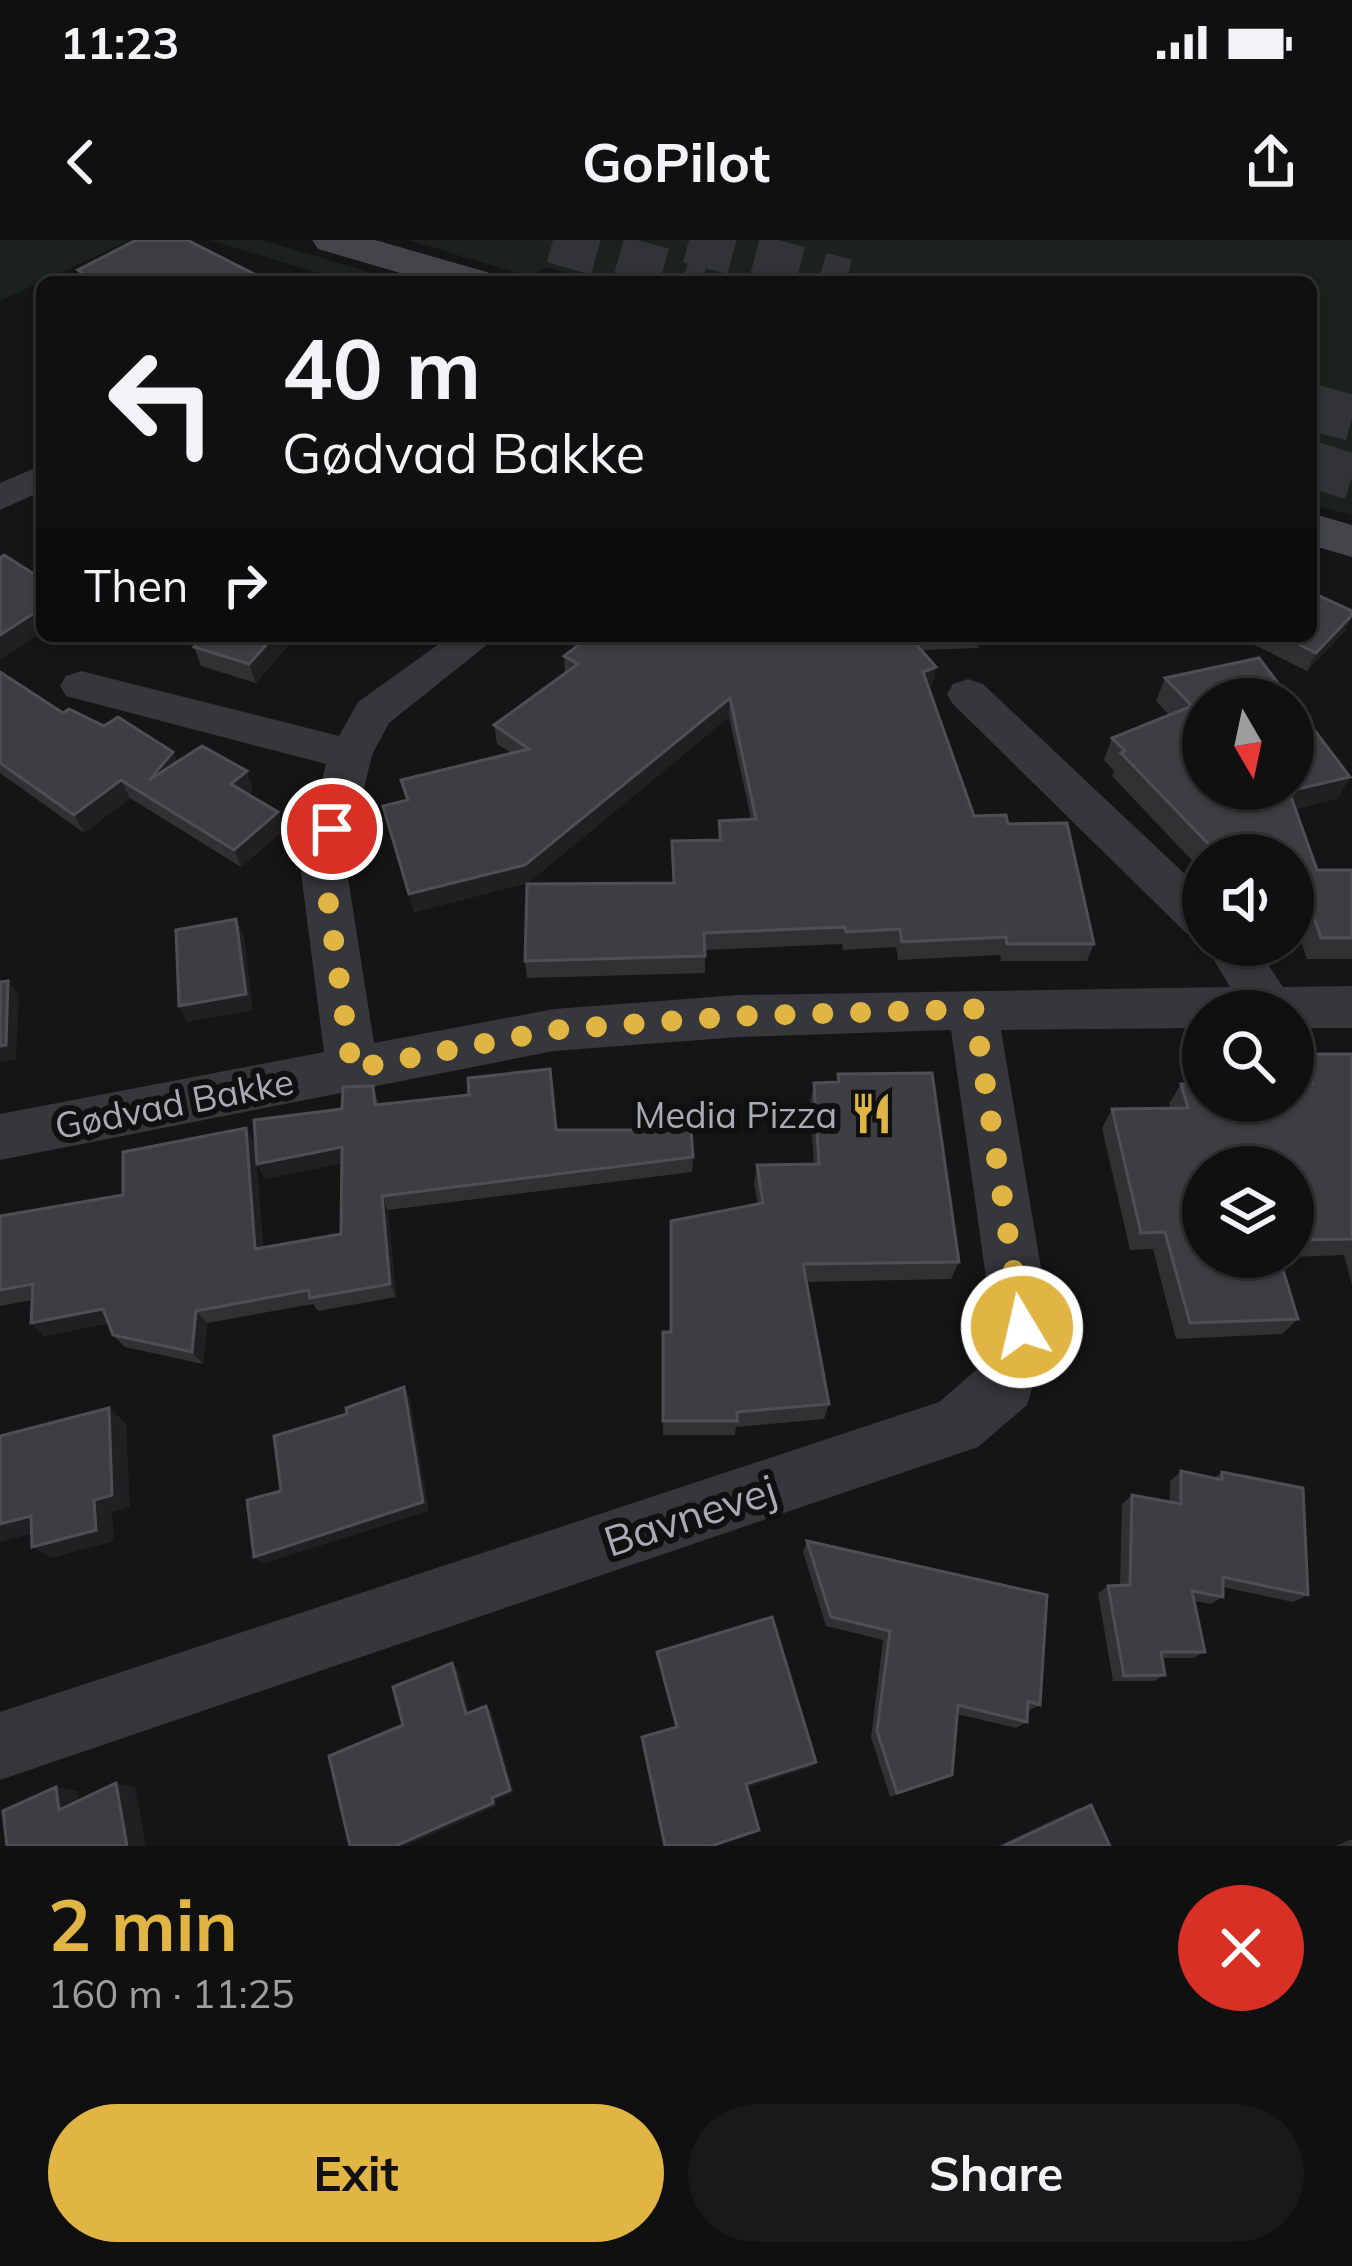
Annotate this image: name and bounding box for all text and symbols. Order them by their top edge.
text: 11:23 [60,14,179,70]
text: GoPilot [582,128,770,196]
icon: back [48,129,114,195]
icon: share [1238,129,1304,195]
text: 40 m [282,315,481,420]
icon: left [84,324,240,480]
text: Gødvad Bakke [282,419,645,487]
icon: right [212,552,278,618]
text: Then [84,557,188,613]
north arrow [1182,678,1314,810]
map controls [1182,678,1314,1278]
pin [281,778,383,880]
icon: arrive [299,796,365,862]
button: sound [1182,834,1314,966]
button: search [1182,990,1314,1122]
street label: Gødvad Bakke [51,1058,297,1148]
restaurant icon: Media Pizza [848,1091,894,1137]
place label: Media Pizza [635,1092,837,1137]
button: layers [1182,1146,1314,1278]
position arrow [959,1264,1085,1390]
street label: Bavnevej [597,1462,783,1568]
text: 2 min [48,1879,238,1969]
button: close [1178,1885,1304,2011]
text: 160 m · 11:25 [48,1969,294,2018]
button: Exit [48,2104,664,2242]
button: Share [688,2104,1304,2242]

